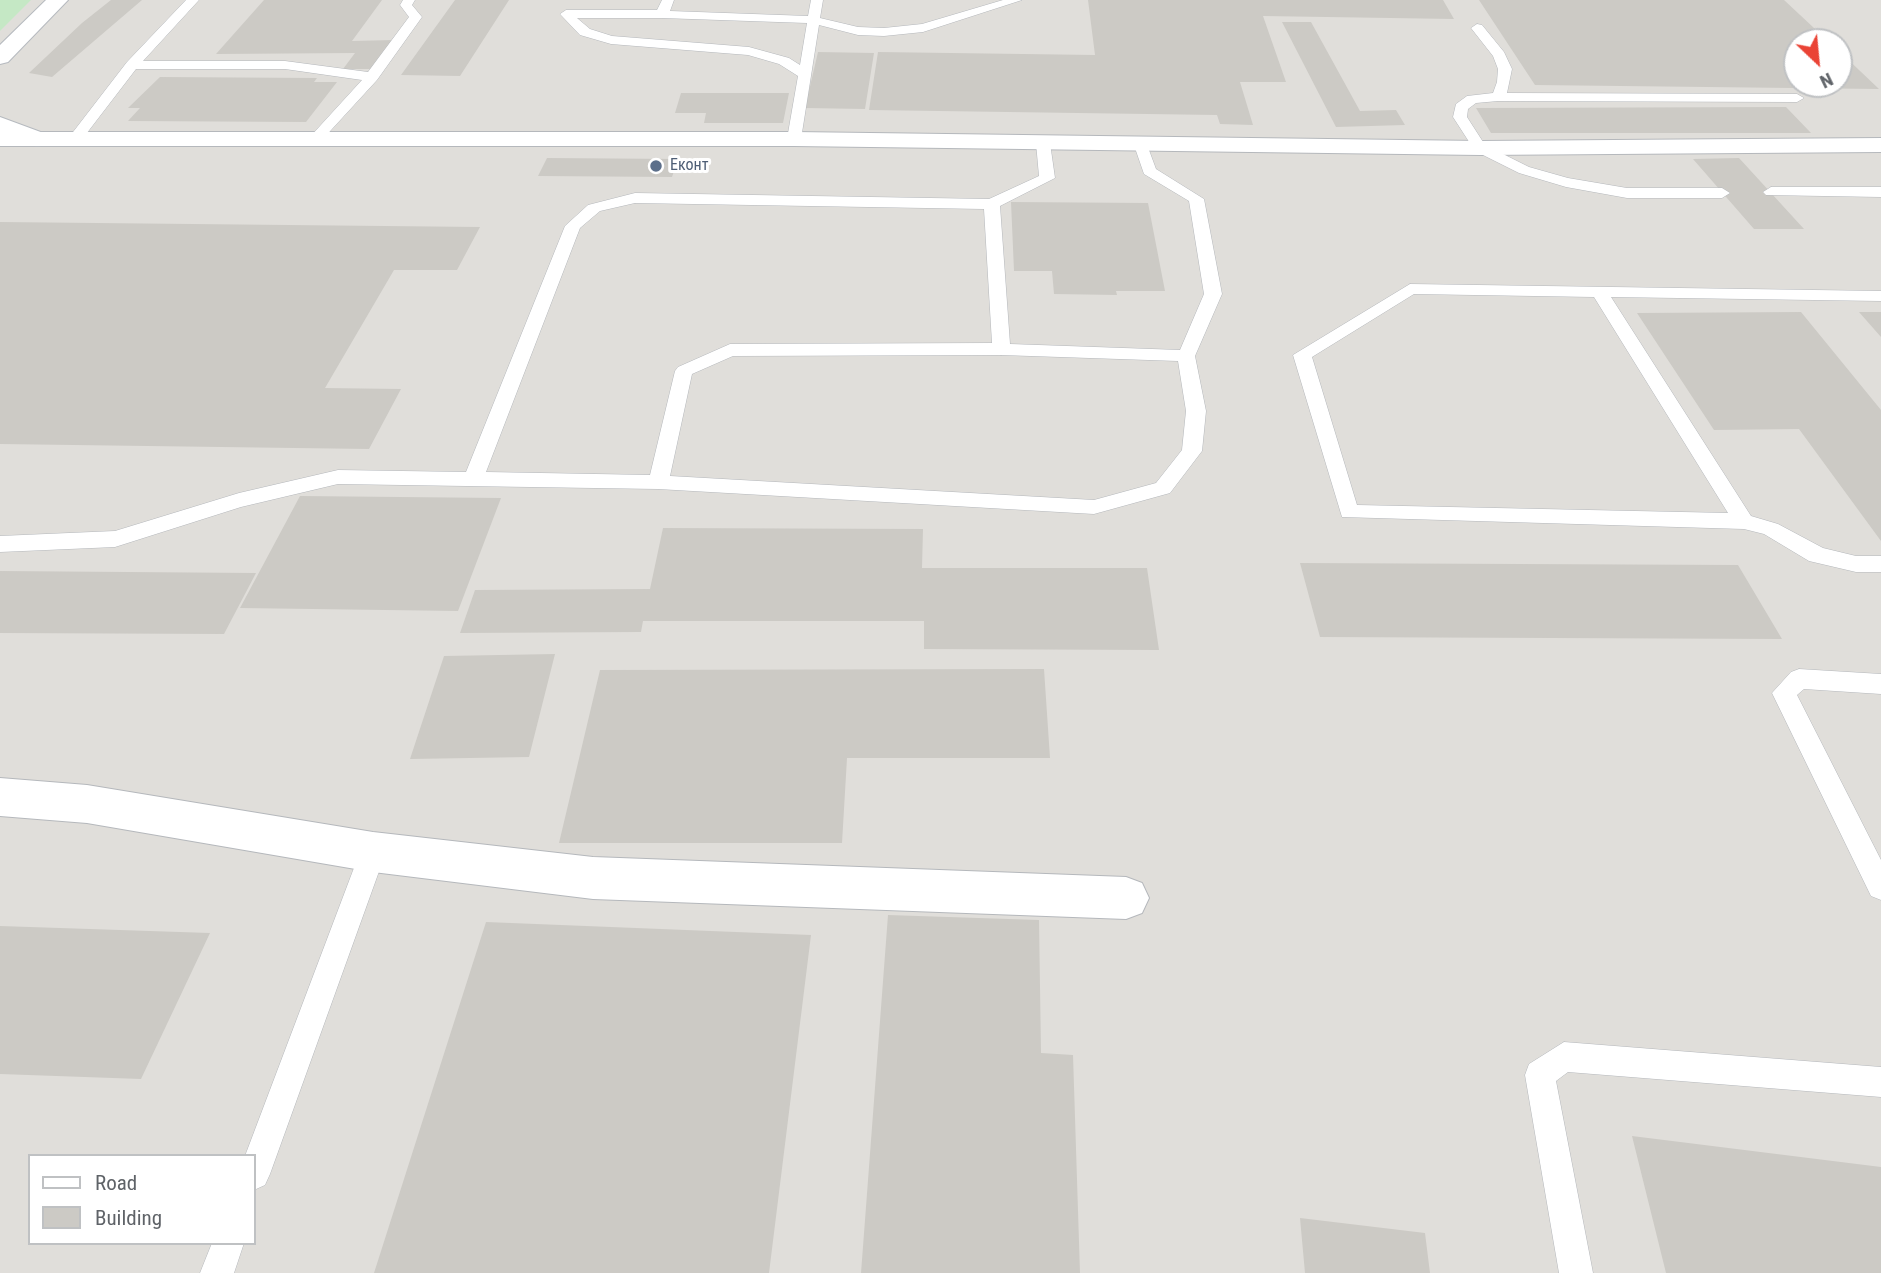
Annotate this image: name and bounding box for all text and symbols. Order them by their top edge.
north arrow [1783,28,1853,98]
text: N [1816,68,1837,93]
place label: Еконт [670,156,708,176]
marker: Еконт [648,158,664,174]
legend [28,1154,256,1245]
text: Road [95,1171,137,1195]
text: Building [95,1206,162,1230]

